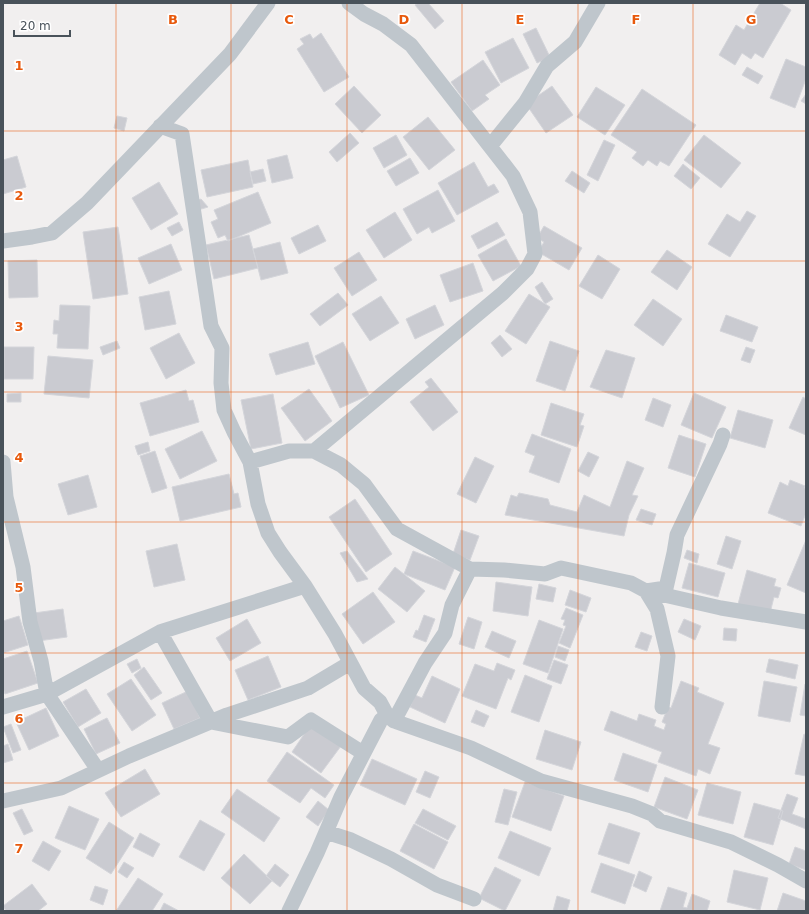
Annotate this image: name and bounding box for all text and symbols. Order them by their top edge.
scale bar [14,12,70,38]
text: B [168,12,178,27]
text: C [284,12,294,27]
text: D [399,12,410,27]
text: E [516,12,524,27]
text: F [632,12,640,27]
text: G [746,12,756,27]
text: 20 m [20,19,51,33]
text: 1 [14,58,24,73]
text: 2 [14,188,24,203]
text: 3 [14,319,24,334]
text: 4 [14,450,24,465]
text: 5 [14,580,24,595]
text: 6 [14,711,24,726]
text: 7 [14,841,24,856]

